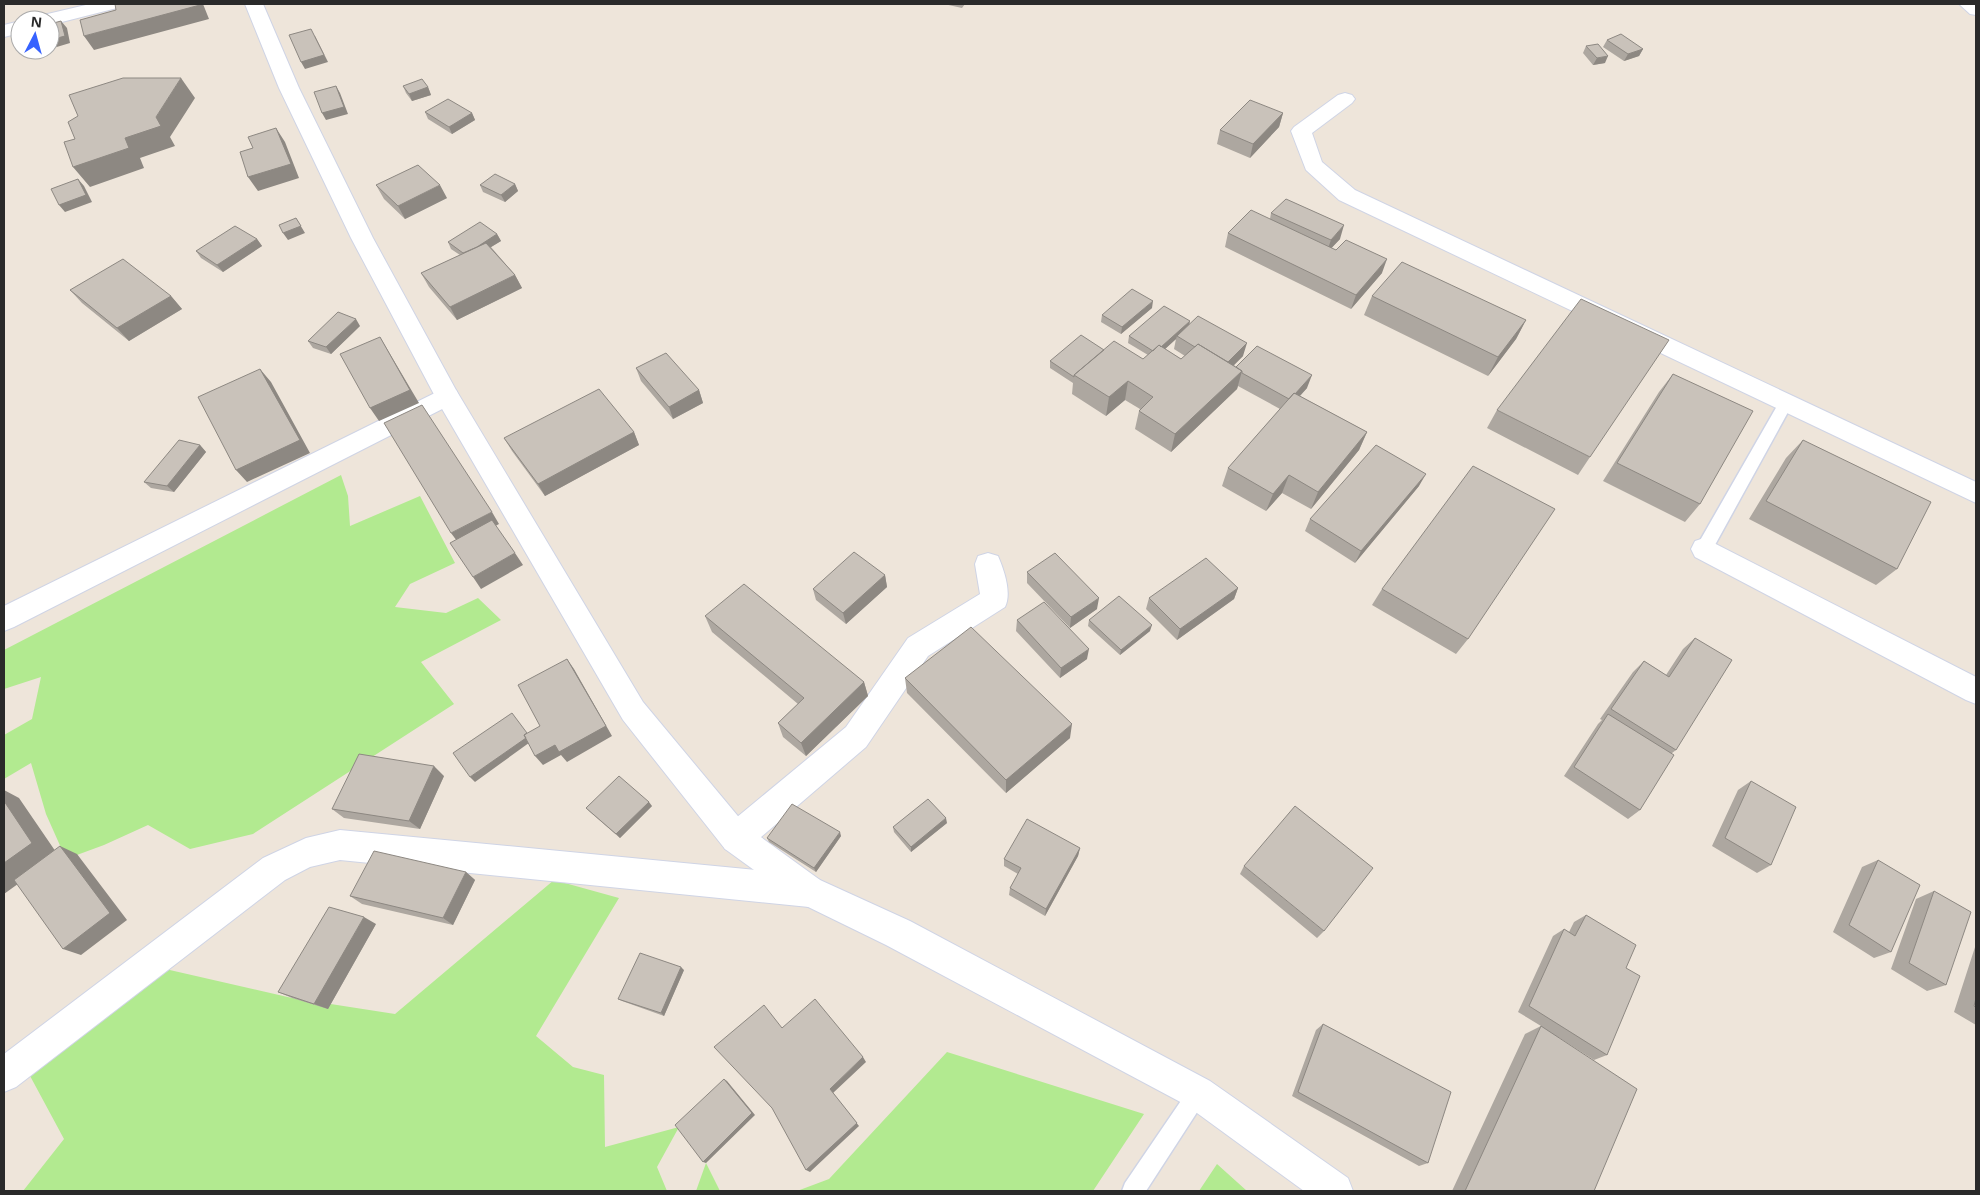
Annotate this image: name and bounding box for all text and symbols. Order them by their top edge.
north arrow [10,10,60,60]
text: N [30,12,43,32]

